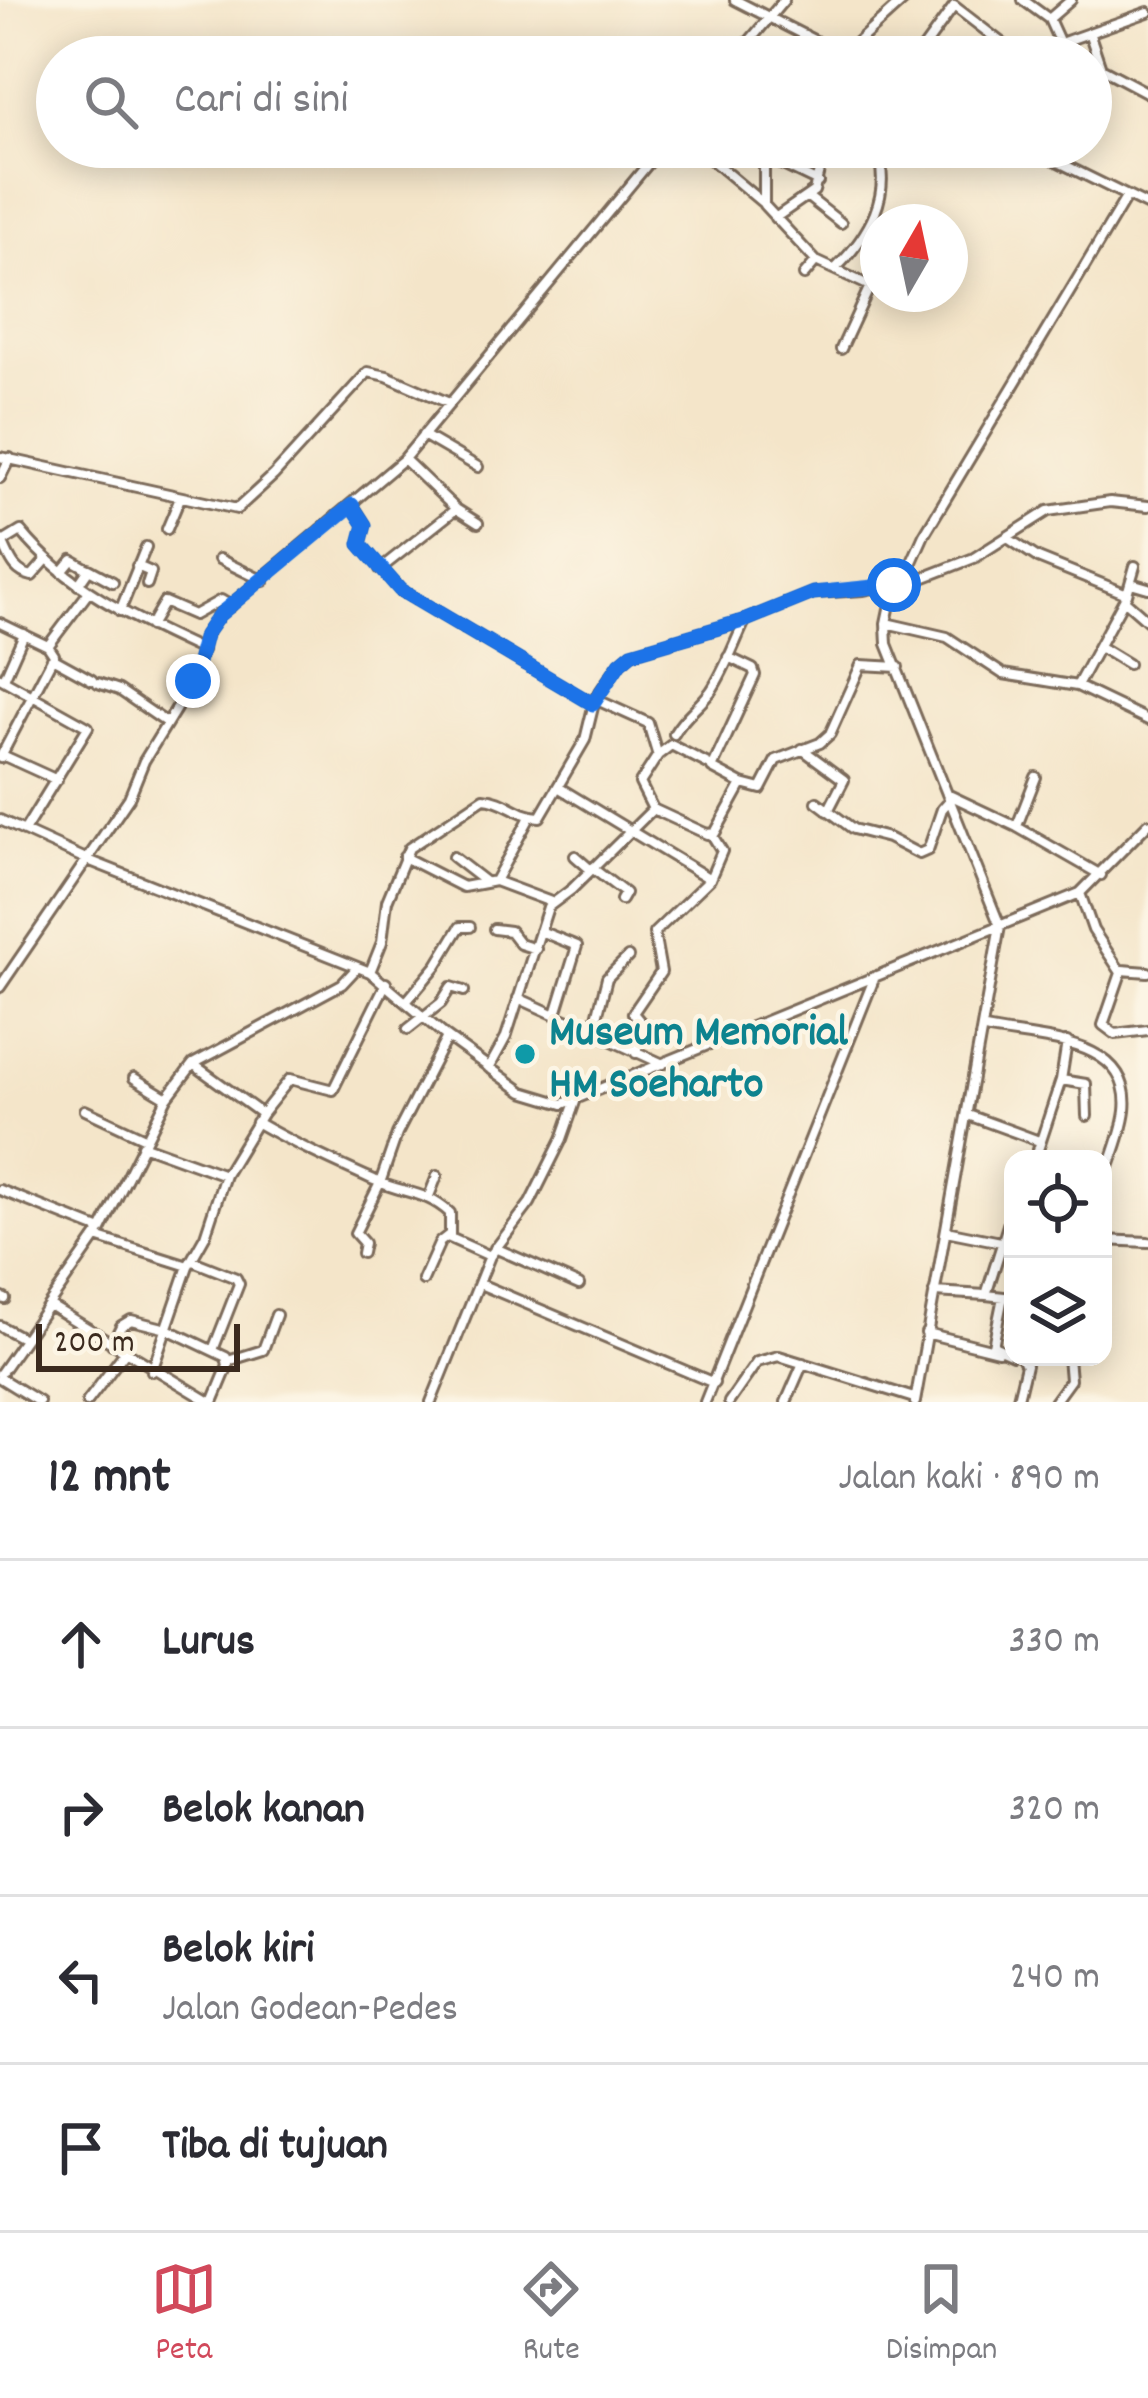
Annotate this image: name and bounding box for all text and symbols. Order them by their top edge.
search box [36,36,1112,168]
icon: search [78,69,144,135]
text: Cari di sini [174,70,348,134]
north arrow [860,204,968,312]
route start [867,558,921,612]
route end [166,654,220,708]
place label: Museum Memorial HM Soeharto [549,1003,848,1119]
marker: Museum Memorial HM Soeharto [512,1041,538,1067]
map controls [1004,1150,1112,1366]
button: locate [1004,1150,1112,1258]
button: layers [1004,1258,1112,1366]
scale bar [36,1318,240,1371]
text: 200 m [54,1321,135,1368]
text: 12 mnt [48,1444,171,1516]
text: Jalan kaki · 890 m [838,1453,1100,1508]
icon: ahead [48,1611,114,1677]
text: Lurus [162,1612,255,1676]
text: 330 m [1008,1616,1100,1671]
icon: right [48,1779,114,1845]
text: Belok kanan [162,1780,365,1844]
text: 320 m [1009,1784,1100,1839]
text: Belok kiri [162,1920,314,1984]
icon: left [48,1947,114,2013]
text: 240 m [1010,1952,1100,2007]
text: Jalan Godean-Pedes [162,1984,458,2039]
icon: arrive [48,2115,114,2181]
text: Tiba di tujuan [162,2116,388,2180]
tab: Peta [151,2256,217,2375]
tab: Rute [518,2256,584,2375]
tab: Disimpan [886,2256,997,2375]

